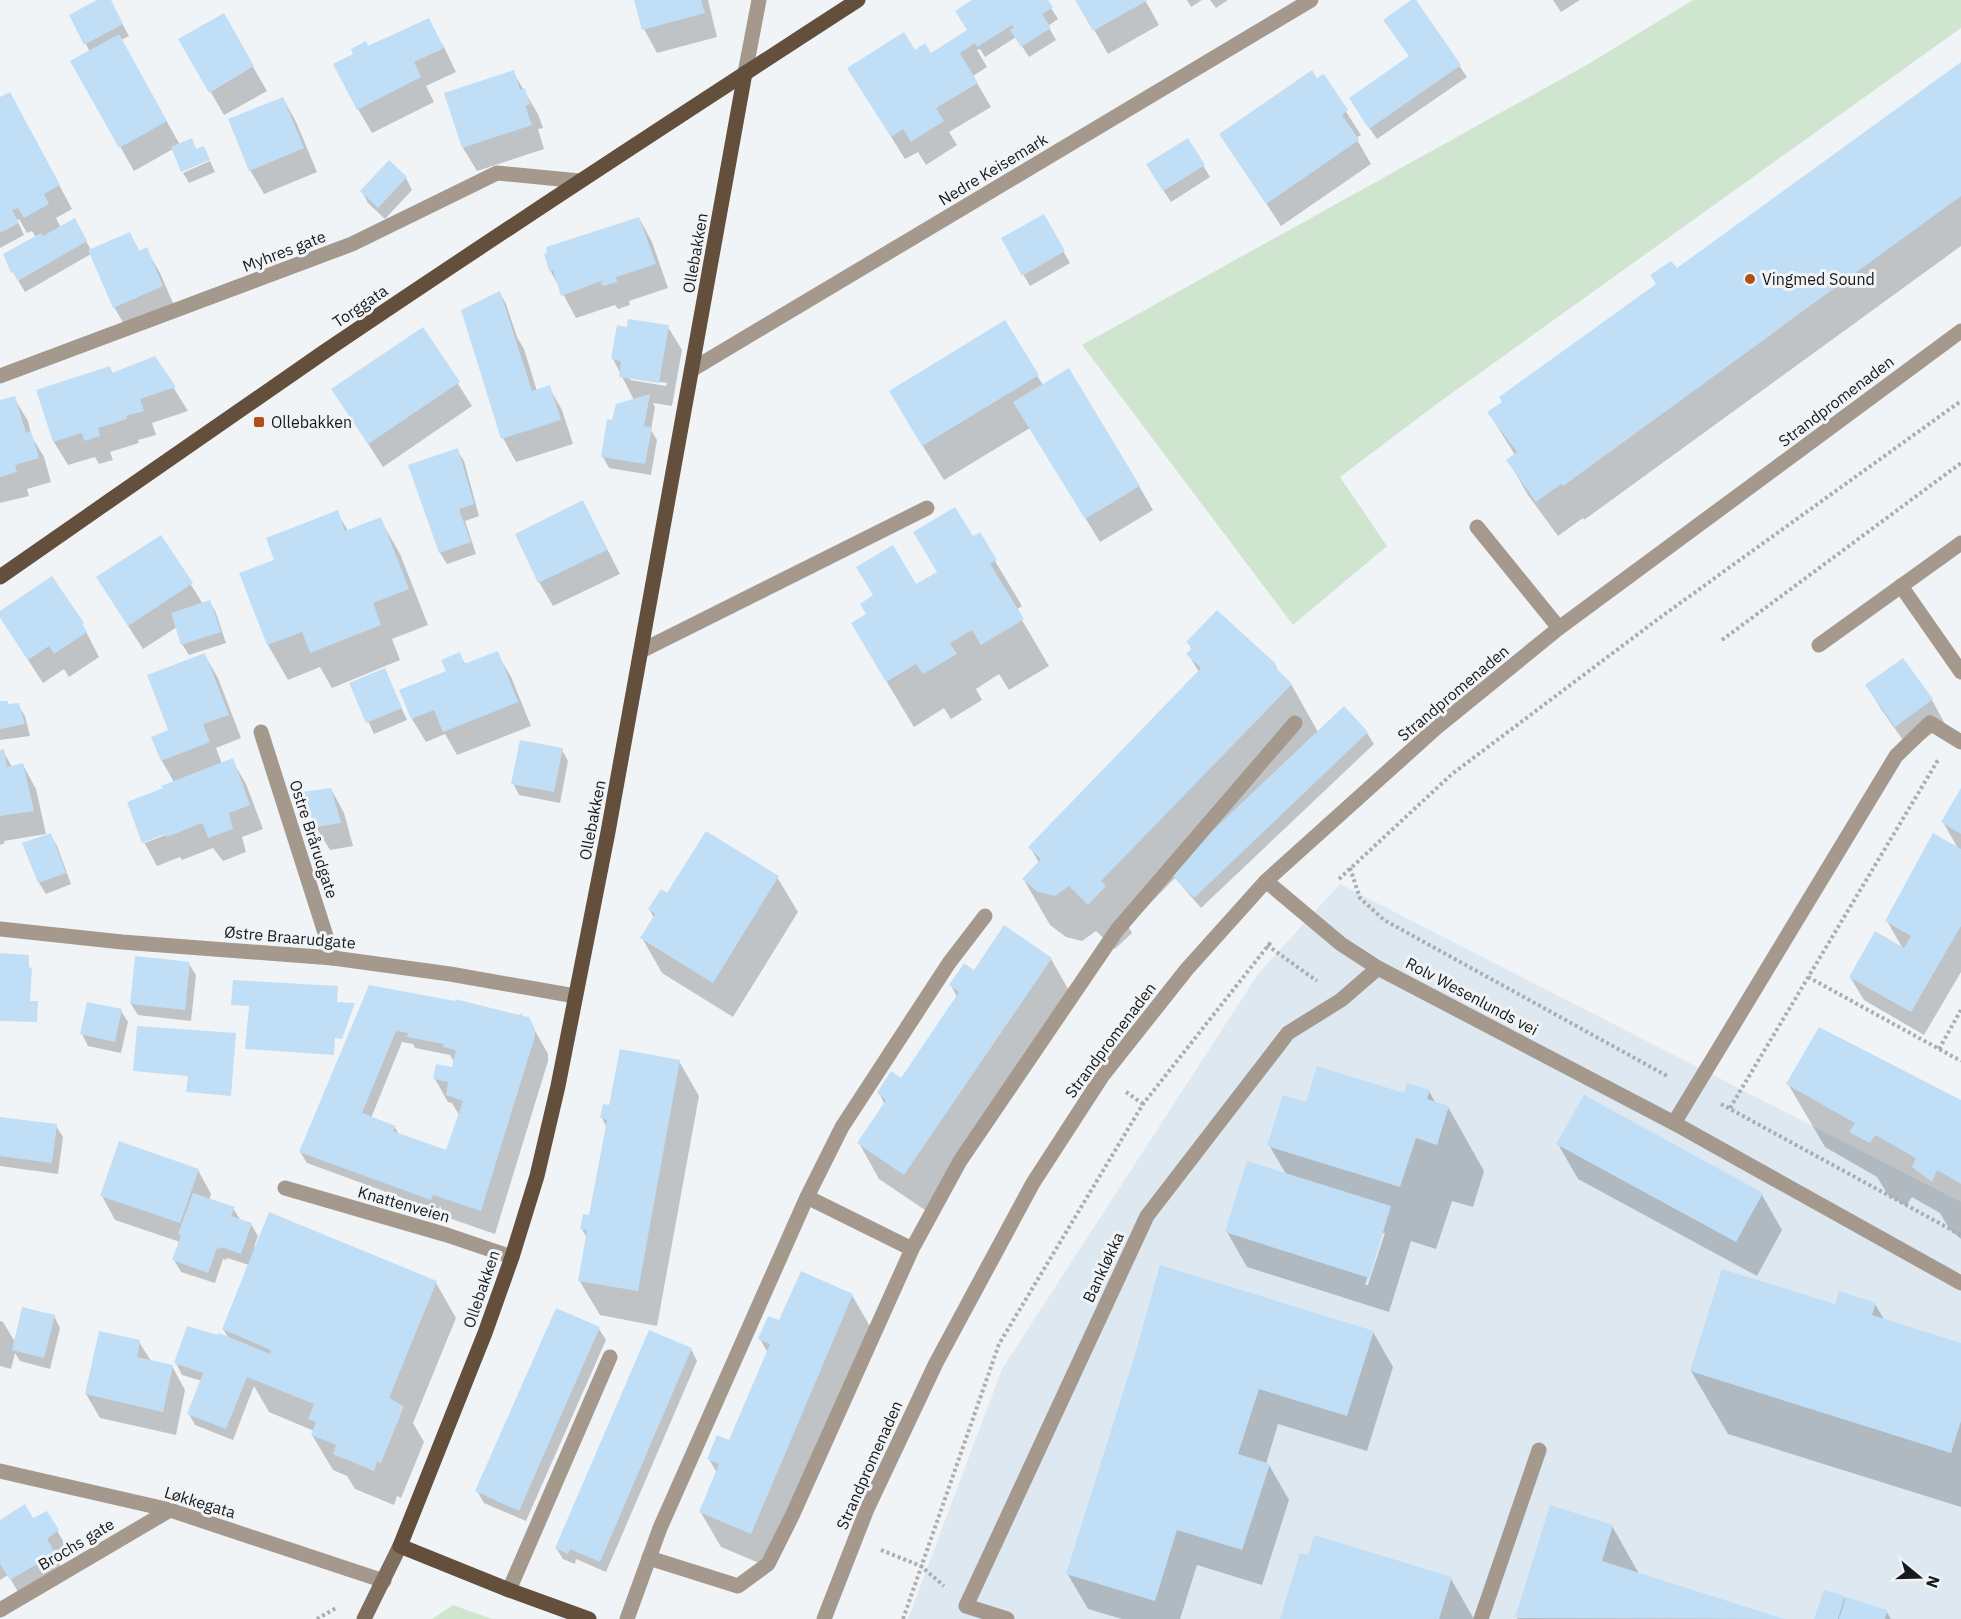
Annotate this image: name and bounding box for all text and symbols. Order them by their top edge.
street label: Nedre Keisemark [935,128,1052,209]
street label: Ollebakken [678,211,712,295]
street label: Myhres gate [240,226,329,276]
place label: Vingmed Sound [1762,269,1875,289]
marker: Vingmed Sound [1743,272,1757,286]
street label: Torggata [329,280,392,332]
street label: Strandpromenaden [1774,351,1898,451]
place label: Ollebakken [271,412,352,432]
marker: Ollebakken [252,415,266,429]
street label: Strandpromenaden [1393,641,1513,745]
street label: Ostre Brårudgate [285,777,343,901]
street label: Ollebakken [574,778,610,862]
street label: Østre Braarudgate [223,921,357,953]
street label: Rolv Wesenlunds vei [1402,953,1542,1039]
street label: Strandpromenaden [1060,978,1160,1102]
street label: Knattenveien [356,1181,452,1227]
street label: Bankløkka [1078,1228,1128,1305]
street label: Ollebakken [458,1247,504,1331]
street label: Strandpromenaden [832,1397,906,1533]
street label: Løkkegata [162,1482,238,1522]
street label: Brochs gate [34,1513,118,1575]
north arrow [1889,1547,1949,1607]
text: N [1922,1573,1945,1591]

